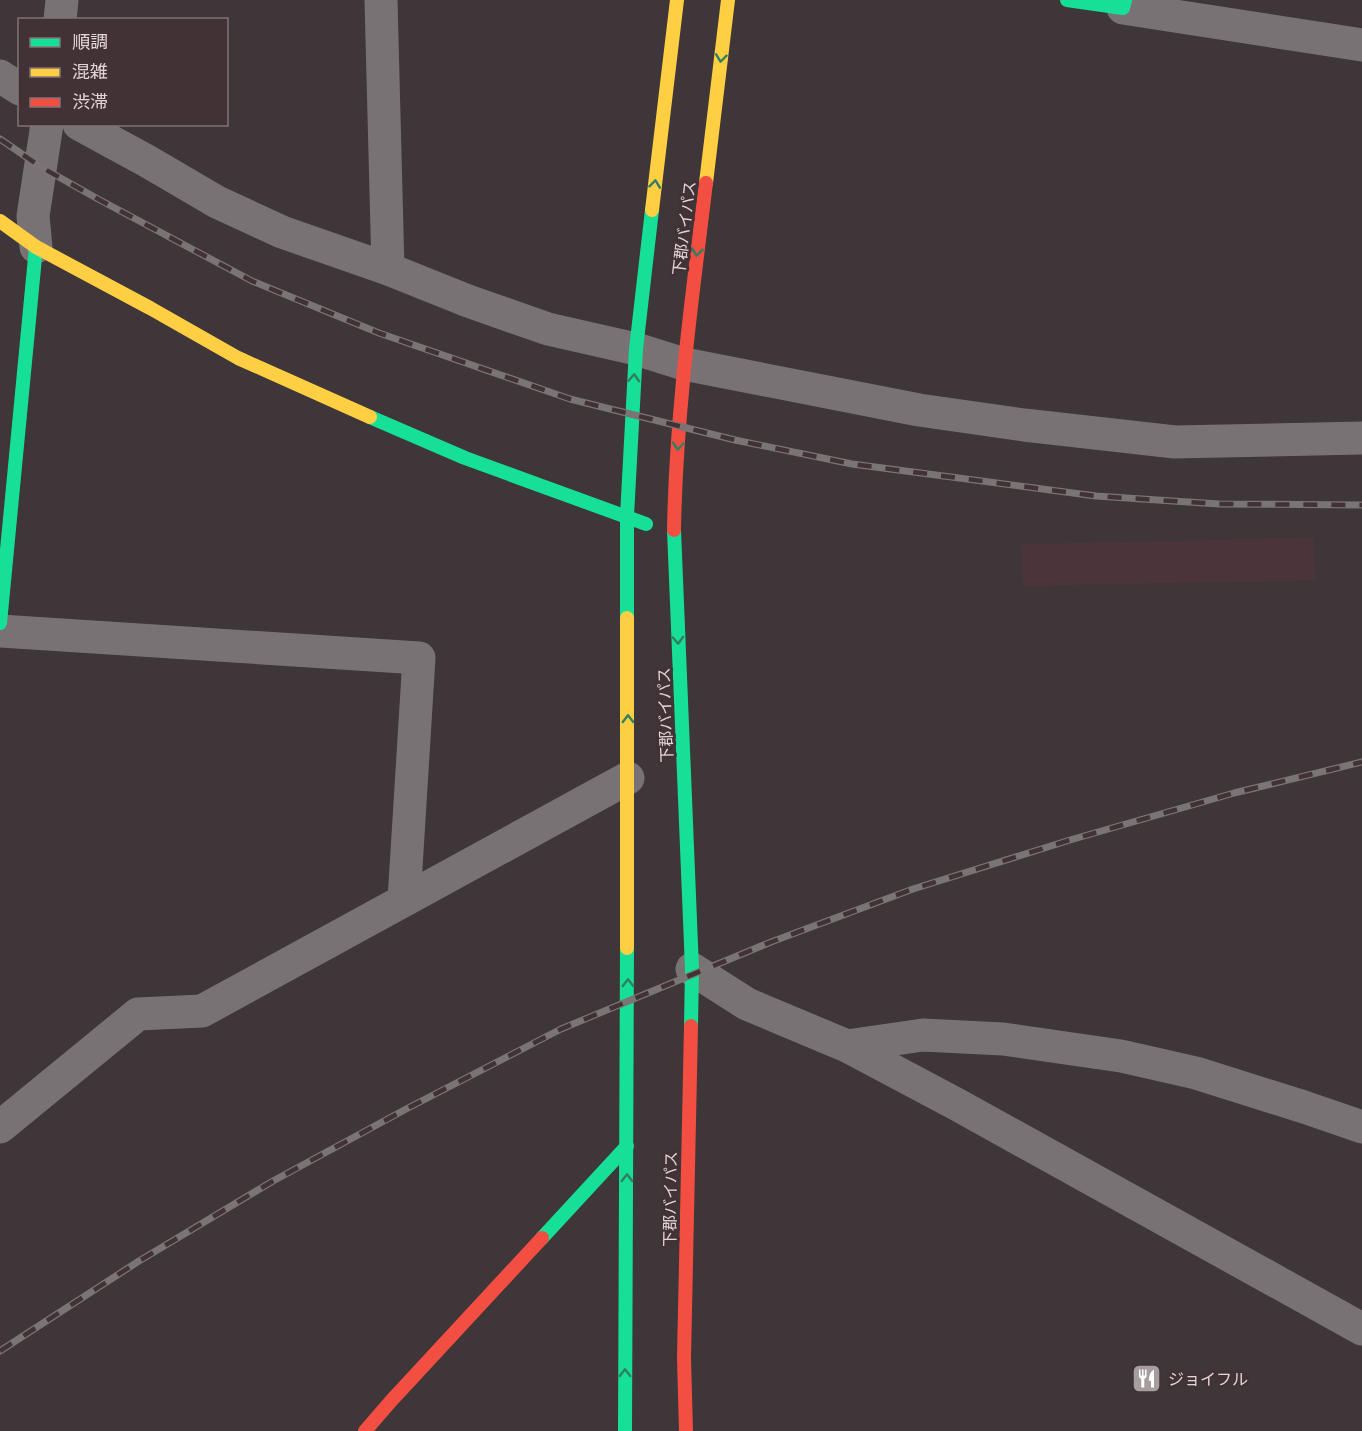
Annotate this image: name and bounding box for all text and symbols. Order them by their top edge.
legend [18,18,228,126]
text: 順調 [72,29,108,53]
one-way arrow [715,53,728,63]
text: 混雑 [72,59,108,83]
text: 渋滞 [72,89,108,113]
one-way arrow [649,179,661,188]
street label: 下郡バイパス [667,179,701,277]
one-way arrow [692,247,704,256]
one-way arrow [628,373,641,382]
one-way arrow [672,441,685,450]
one-way arrow [672,636,685,645]
street label: 下郡バイパス [652,667,678,763]
one-way arrow [622,715,634,724]
one-way arrow [622,978,634,987]
street label: 下郡バイパス [658,1151,682,1247]
one-way arrow [621,1173,633,1182]
restaurant icon: ジョイフル [1131,1363,1163,1395]
one-way arrow [619,1368,631,1377]
place label: ジョイフル [1168,1368,1248,1390]

